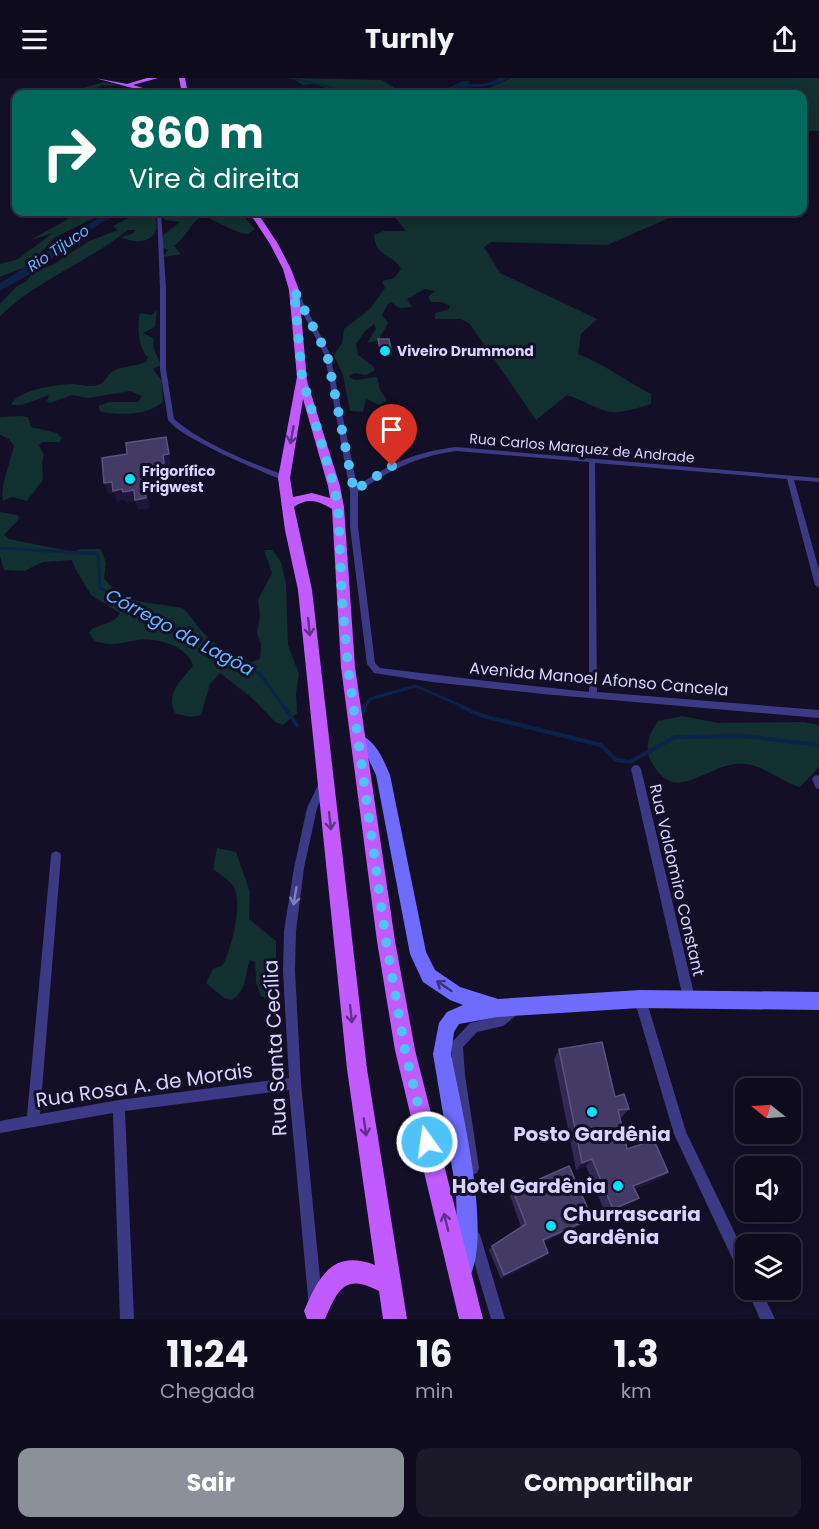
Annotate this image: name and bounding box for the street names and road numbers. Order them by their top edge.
street label: Rua Carlos Marquez de Andrade [468,428,696,468]
street label: Avenida Manoel Afonso Cancela [468,656,730,702]
street label: Rua Valdomiro Constant [644,782,710,978]
street label: Rua Santa Cecília [256,959,294,1137]
street label: Rua Rosa A. de Morais [34,1056,254,1114]

